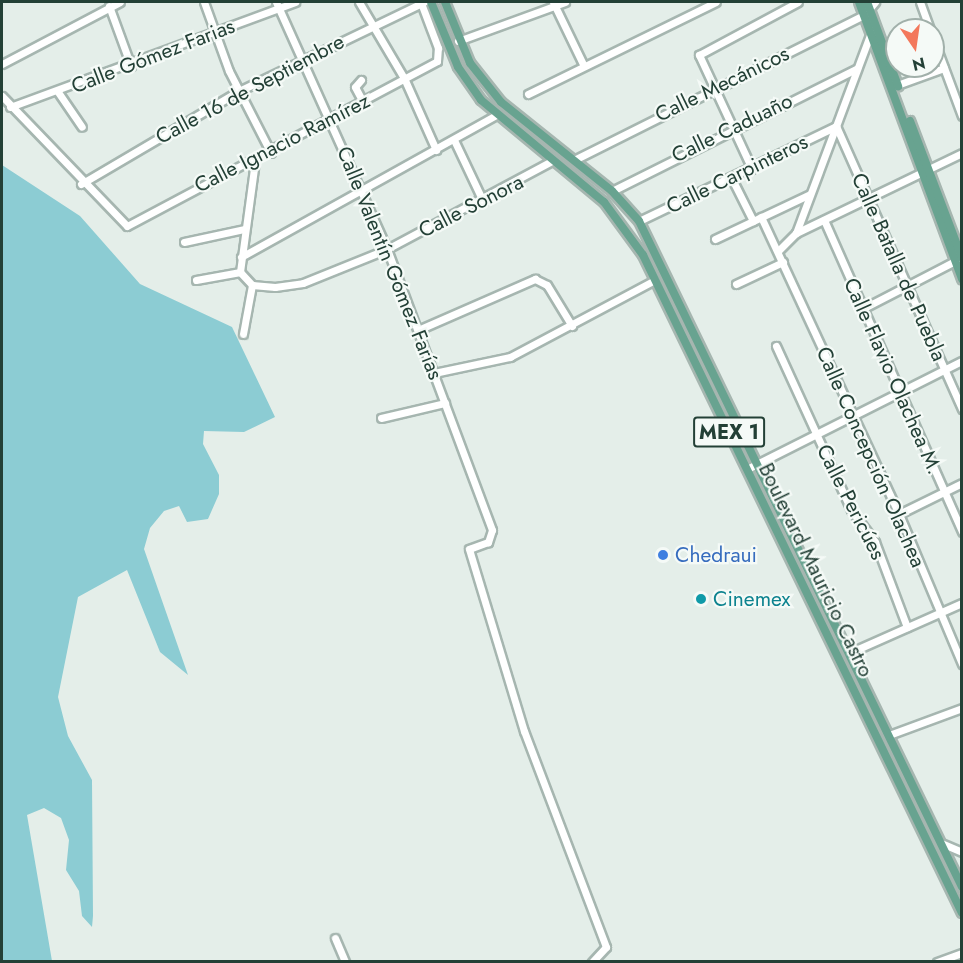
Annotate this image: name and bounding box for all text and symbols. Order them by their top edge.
street label: Calle Gómez Farias [68,13,238,99]
north arrow [885,18,945,78]
street label: Calle 16 de Septiembre [151,29,349,149]
street label: Calle Mecánicos [651,41,793,127]
text: N [910,51,927,77]
street label: Calle Ignacio Ramírez [190,88,374,198]
street label: Calle Caduaño [667,88,797,168]
street label: Calle Carpinteros [662,129,812,219]
street label: Calle Valentín Gómez Farías [332,143,448,383]
street label: Calle Sonora [414,169,528,243]
street label: Calle Batalla de Puebla [846,169,952,365]
street label: Calle Flavio Olachea M. [838,274,948,478]
street label: Calle Concepción Olachea [811,343,931,571]
road number: MEX 1 [693,415,765,449]
street label: Calle Pericúes [811,440,891,564]
street label: Boulevard Mauricio Castro [753,459,879,681]
place label: Chedraui [675,542,757,568]
marker: Chedraui [656,548,670,562]
place label: Cinemex [713,586,790,612]
marker: Cinemex [694,592,708,606]

